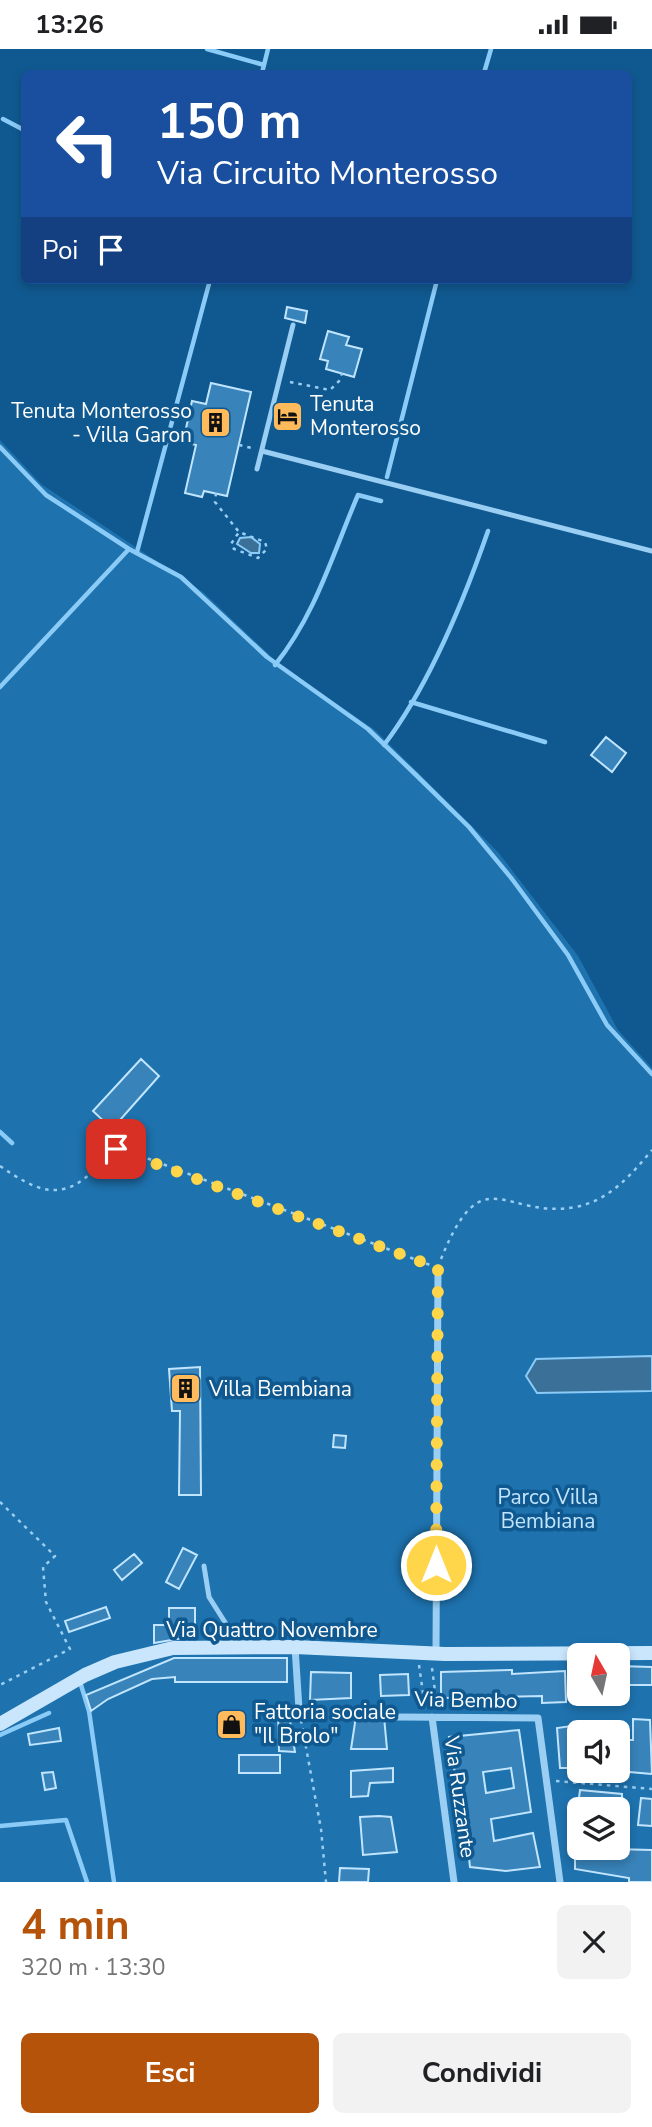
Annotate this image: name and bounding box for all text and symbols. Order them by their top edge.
text: 13:26 [35,7,104,42]
text: 150 m [157,88,301,155]
icon: left [42,98,133,189]
text: Via Circuito Monterosso [157,152,498,195]
icon: arrive [92,231,130,269]
text: Poi [42,233,78,268]
place label: Tenuta Monterosso [310,390,421,442]
place label: Tenuta Monterosso - Villa Garon [11,397,192,449]
hotel icon: Tenuta Monterosso [270,399,304,433]
building icon: Tenuta Monterosso - Villa Garon [198,406,232,440]
pin [86,1119,146,1179]
icon: arrive [97,1130,135,1168]
building icon: Villa Bembiana [169,1372,203,1406]
place label: Villa Bembiana [208,1375,352,1403]
park label: Parco Villa Bembiana [498,1483,598,1535]
position arrow [399,1528,473,1602]
street label: Via Quattro Novembre [165,1616,378,1644]
north arrow [567,1643,630,1706]
map controls [567,1643,630,1860]
street label: Via Bembo [413,1685,518,1715]
place label: Fattoria sociale "Il Brolo" [254,1698,396,1750]
shop icon: Fattoria sociale "Il Brolo" [214,1707,248,1741]
button: sound [567,1720,630,1783]
street label: Via Ruzzante [437,1733,482,1860]
button: layers [567,1797,630,1860]
text: 4 min [21,1897,130,1954]
button: close [557,1905,631,1979]
text: 320 m · 13:30 [21,1952,166,1983]
button: Esci [21,2033,319,2113]
button: Condividi [333,2033,631,2113]

